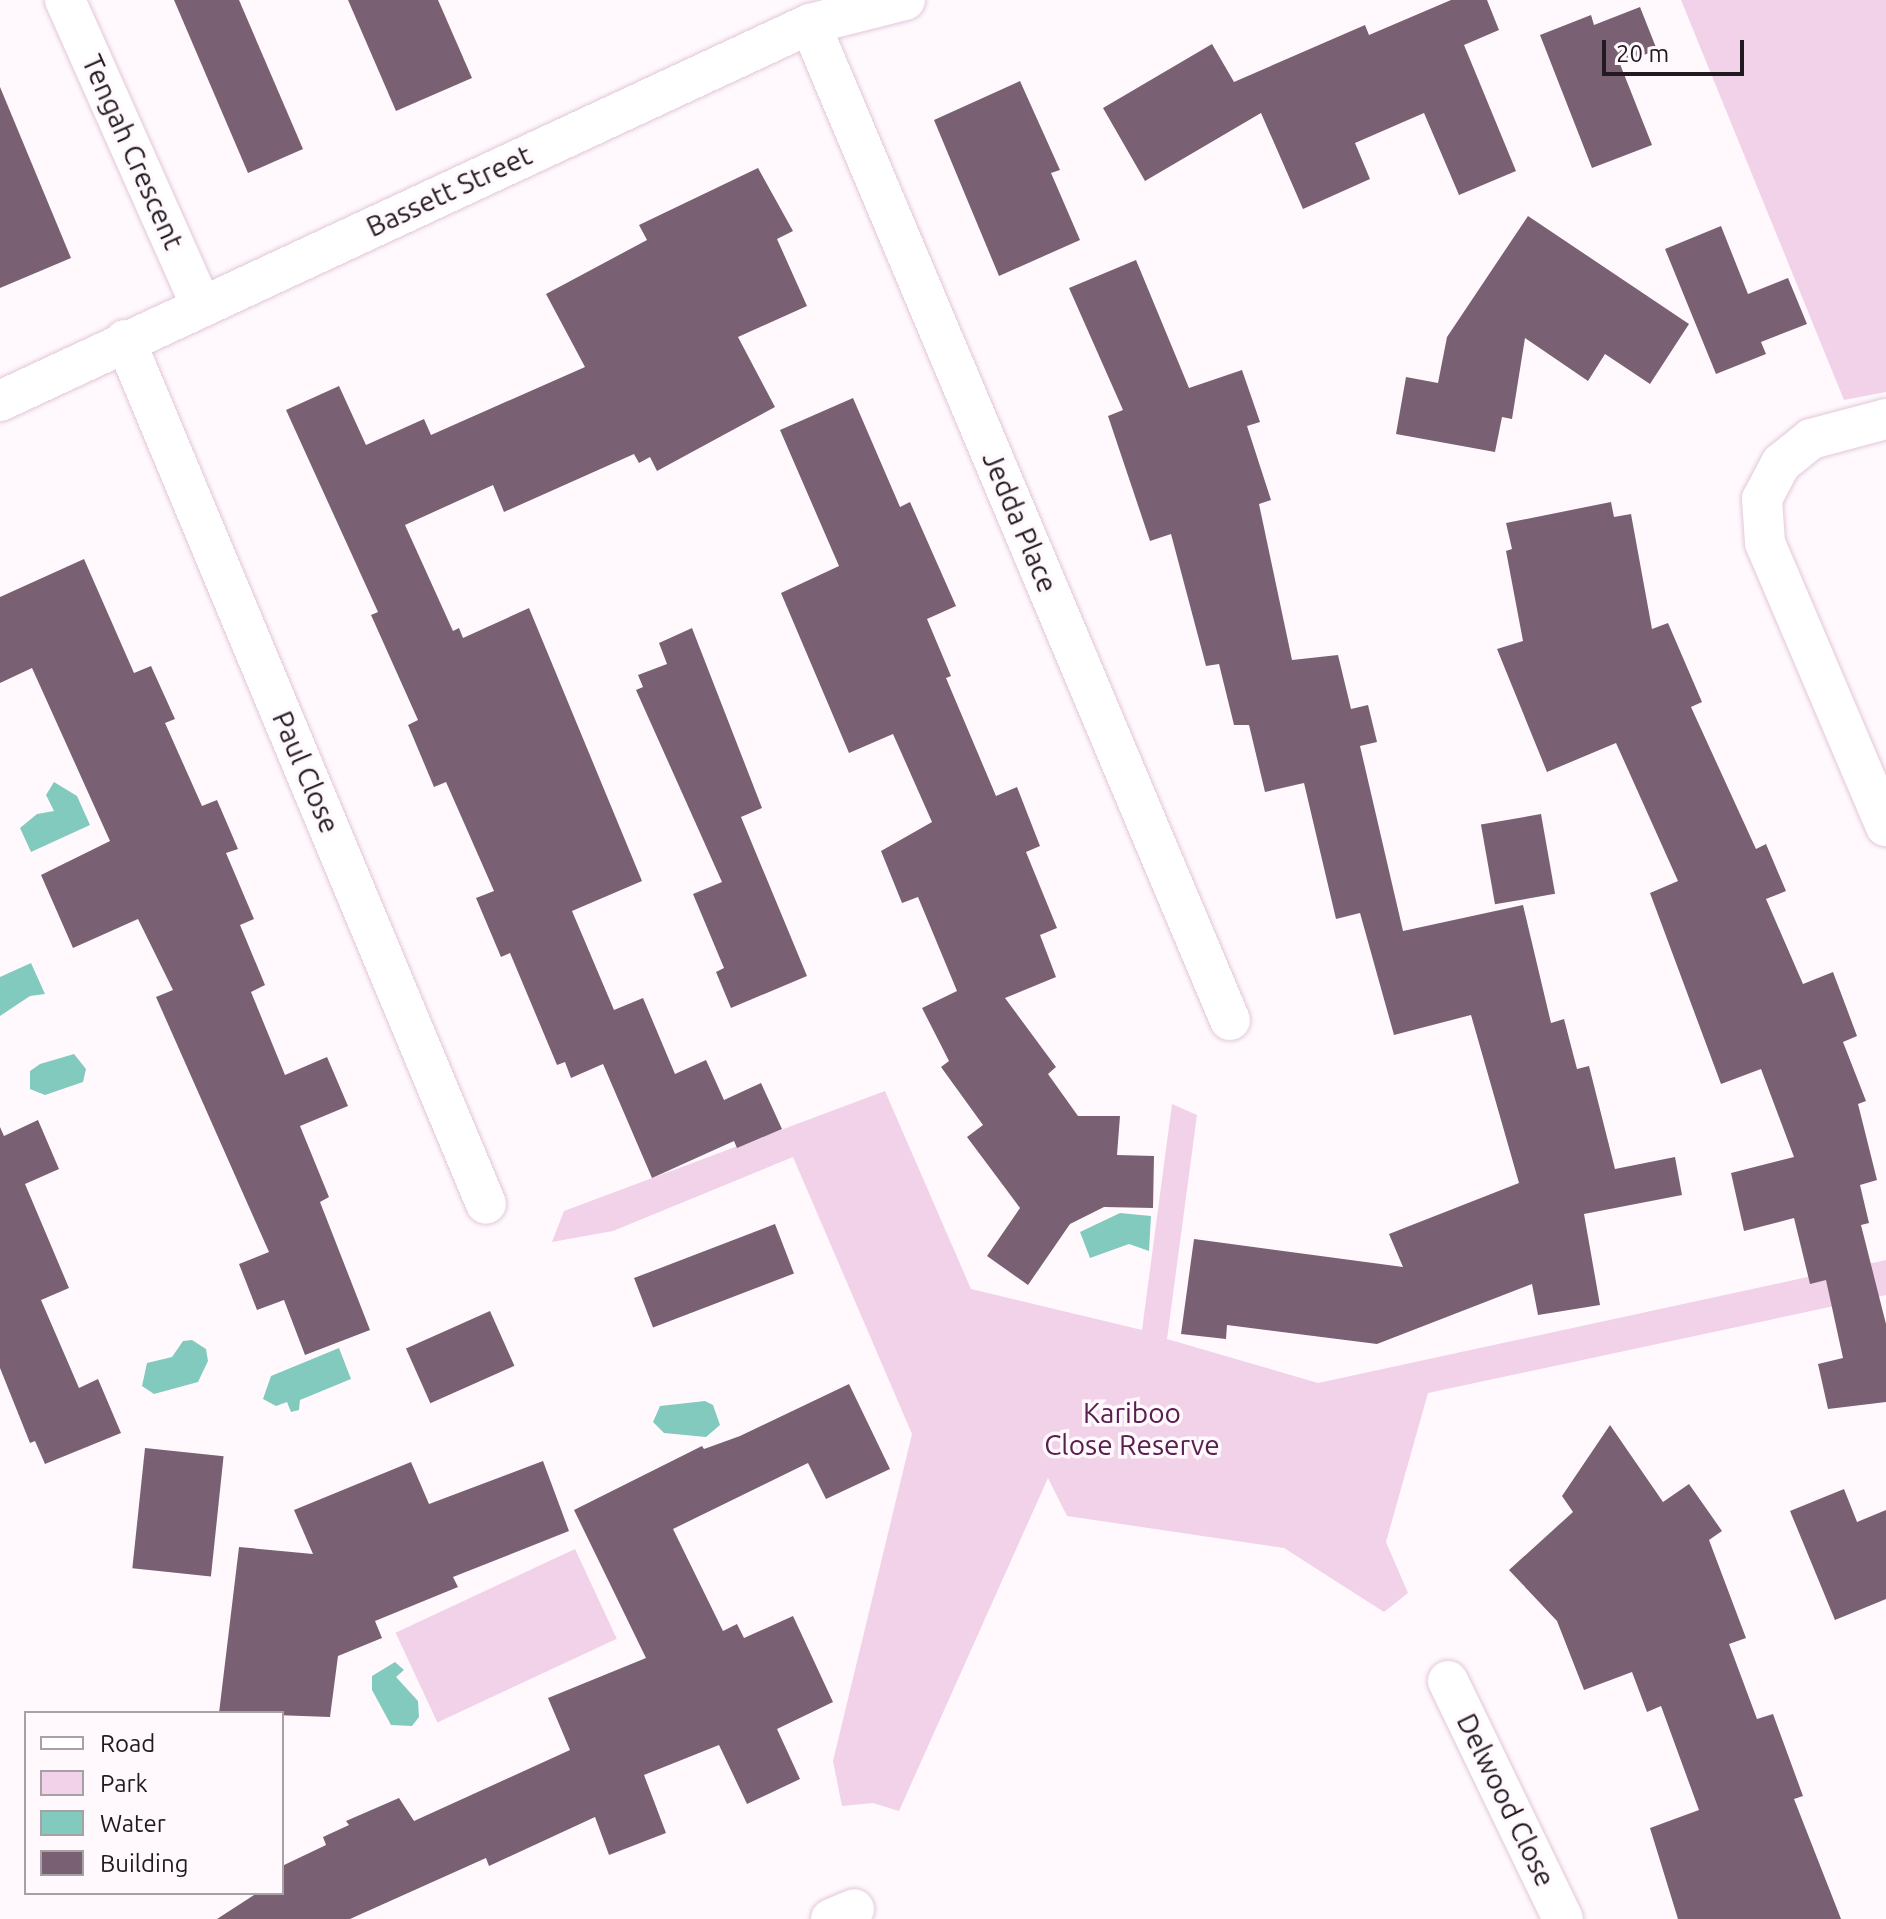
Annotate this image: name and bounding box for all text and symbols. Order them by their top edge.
scale bar [1606,24,1748,74]
text: 20 m [1616,40,1669,67]
street label: Tengah Crescent [75,50,191,254]
street label: Bassett Street [361,138,537,244]
street label: Jedda Place [975,447,1065,597]
street label: Paul Close [265,706,347,838]
park label: Kariboo Close Reserve [1044,1396,1220,1462]
street label: Delwood Close [1450,1708,1562,1892]
legend [24,1711,284,1895]
text: Road [100,1730,155,1757]
text: Park [100,1770,148,1797]
text: Water [100,1810,166,1837]
text: Building [100,1850,188,1877]

